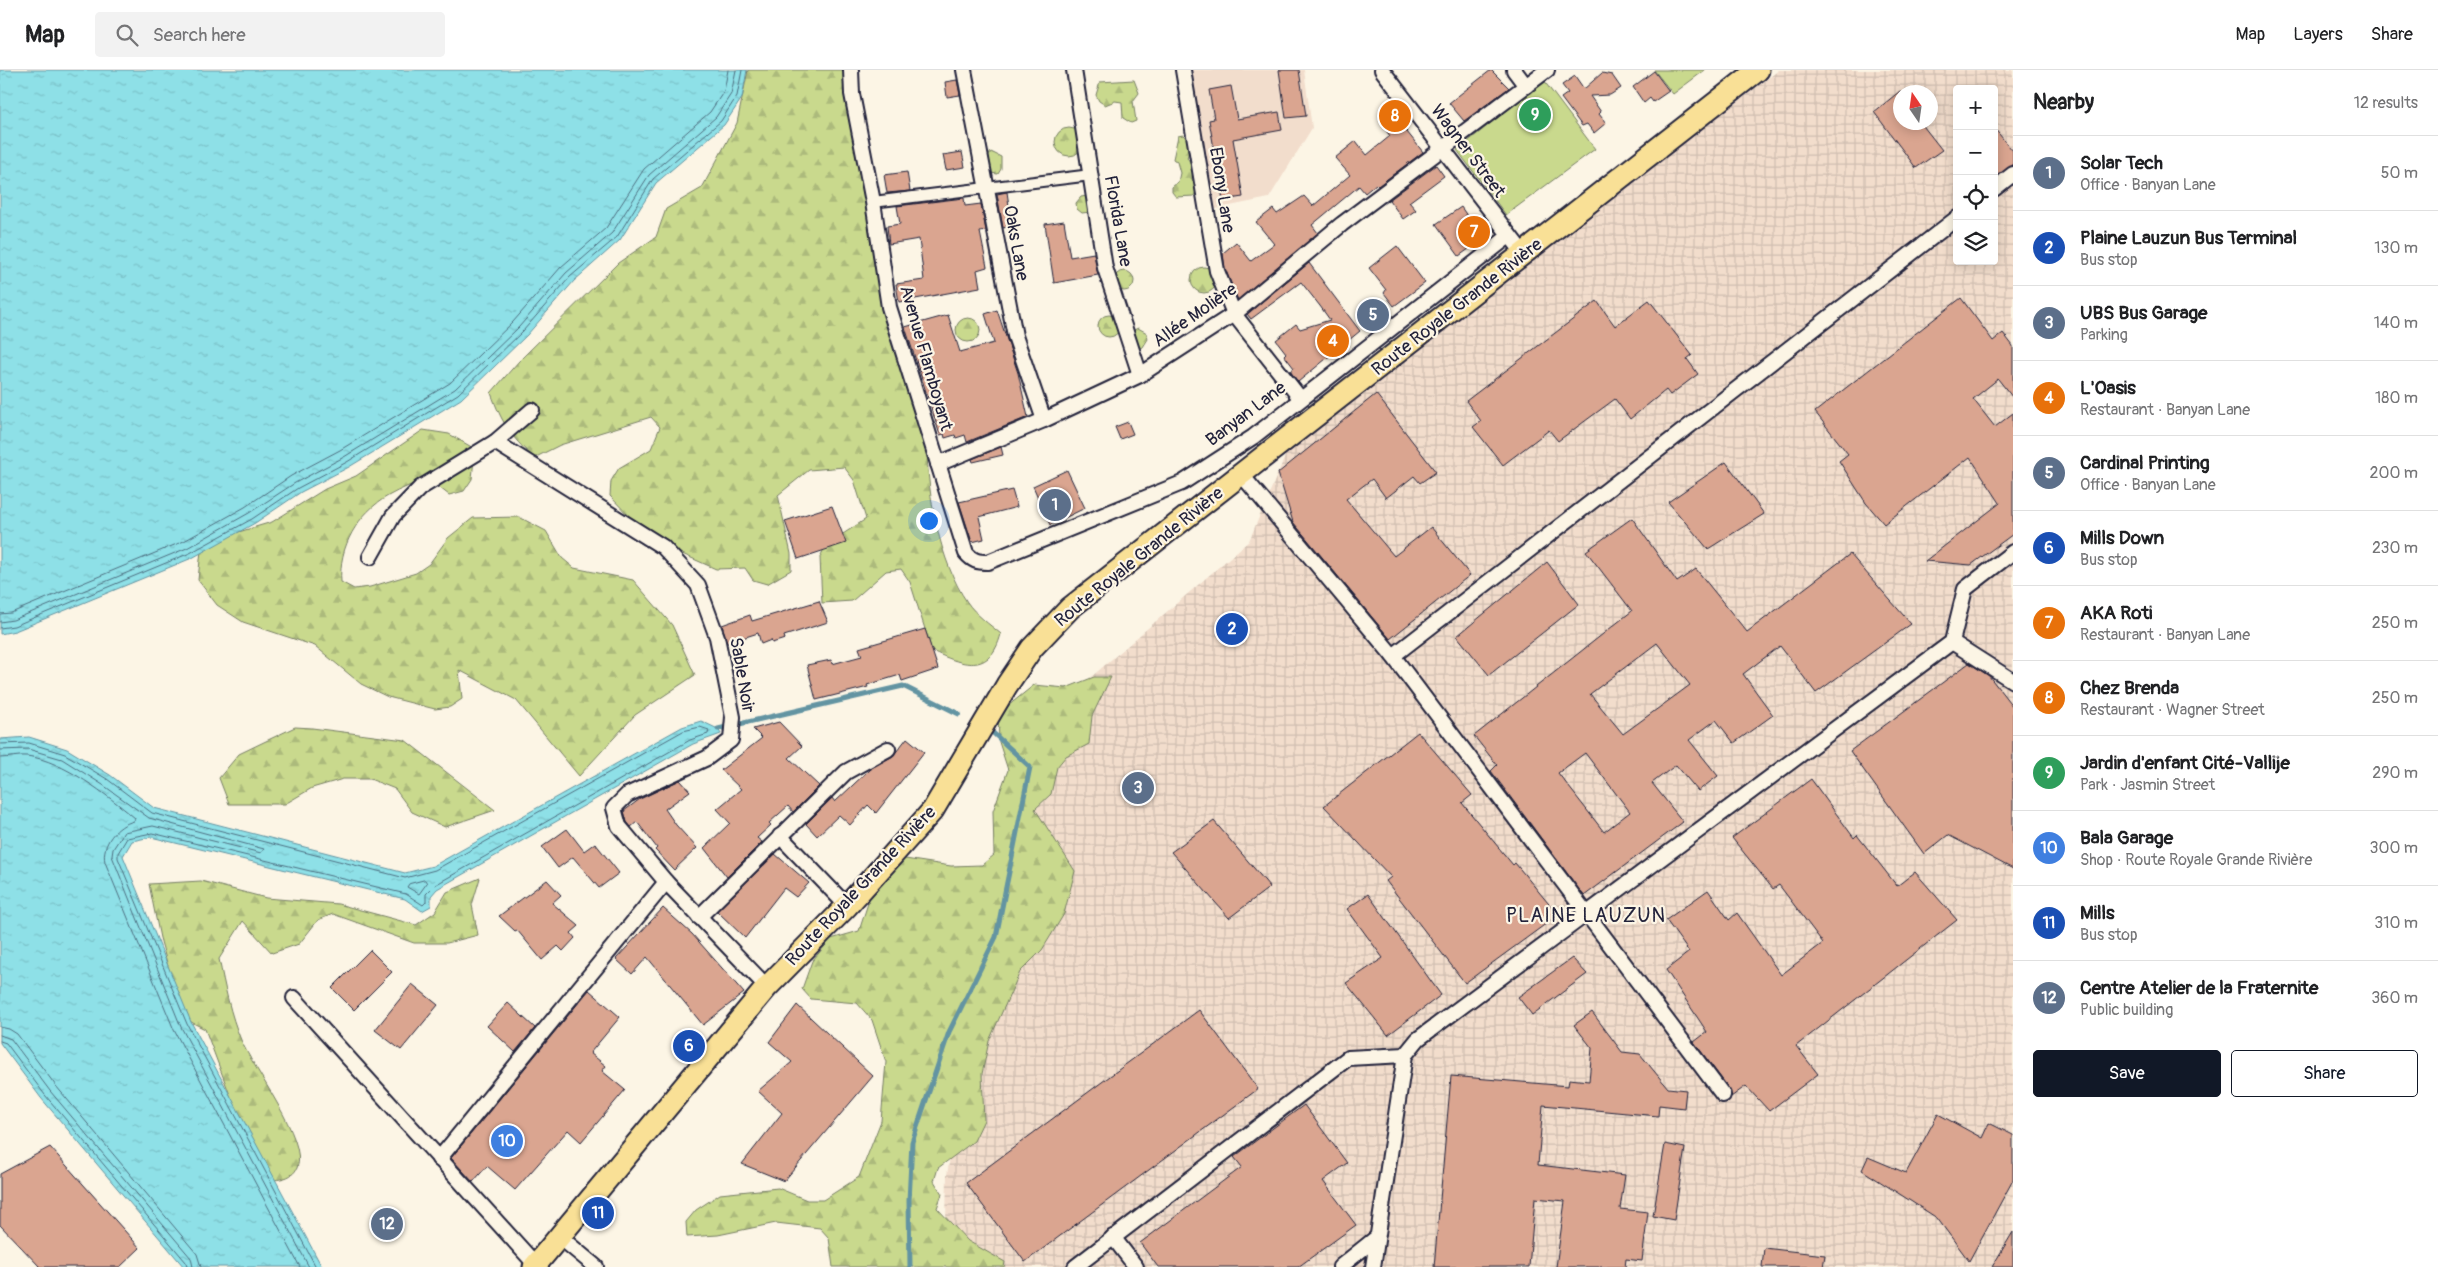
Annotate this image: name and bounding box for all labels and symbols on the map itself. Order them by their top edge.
north arrow [1893,85,1938,130]
pin: 9 [1519,96,1551,134]
pin: 8 [1379,97,1411,135]
street label: Wagner Street [1425,100,1511,203]
street label: Ebony Lane [1204,146,1240,234]
street label: Florida Lane [1099,173,1137,269]
street label: Oaks Lane [998,203,1034,283]
pin: 7 [1458,213,1490,251]
street label: Route Royale Grande Rivière [1367,233,1547,381]
street label: Allée Molière [1149,278,1242,352]
street label: Avenue Flamboyant [894,283,958,434]
pin: 5 [1357,296,1389,334]
pin: 4 [1317,322,1349,360]
street label: Banyan Lane [1201,376,1291,452]
street label: Route Royale Grande Rivière [1050,482,1228,632]
pin: 1 [1039,486,1071,524]
your location [916,508,942,534]
pin: 2 [1216,610,1248,648]
street label: Sable Noir [724,635,760,715]
pin: 3 [1122,769,1154,807]
street label: Route Royale Grande Rivière [781,801,941,971]
district label: PLAINE LAUZUN [1506,903,1666,928]
pin: 6 [673,1027,705,1065]
pin: 10 [491,1122,523,1160]
pin: 11 [582,1194,614,1232]
pin: 12 [371,1205,403,1243]

